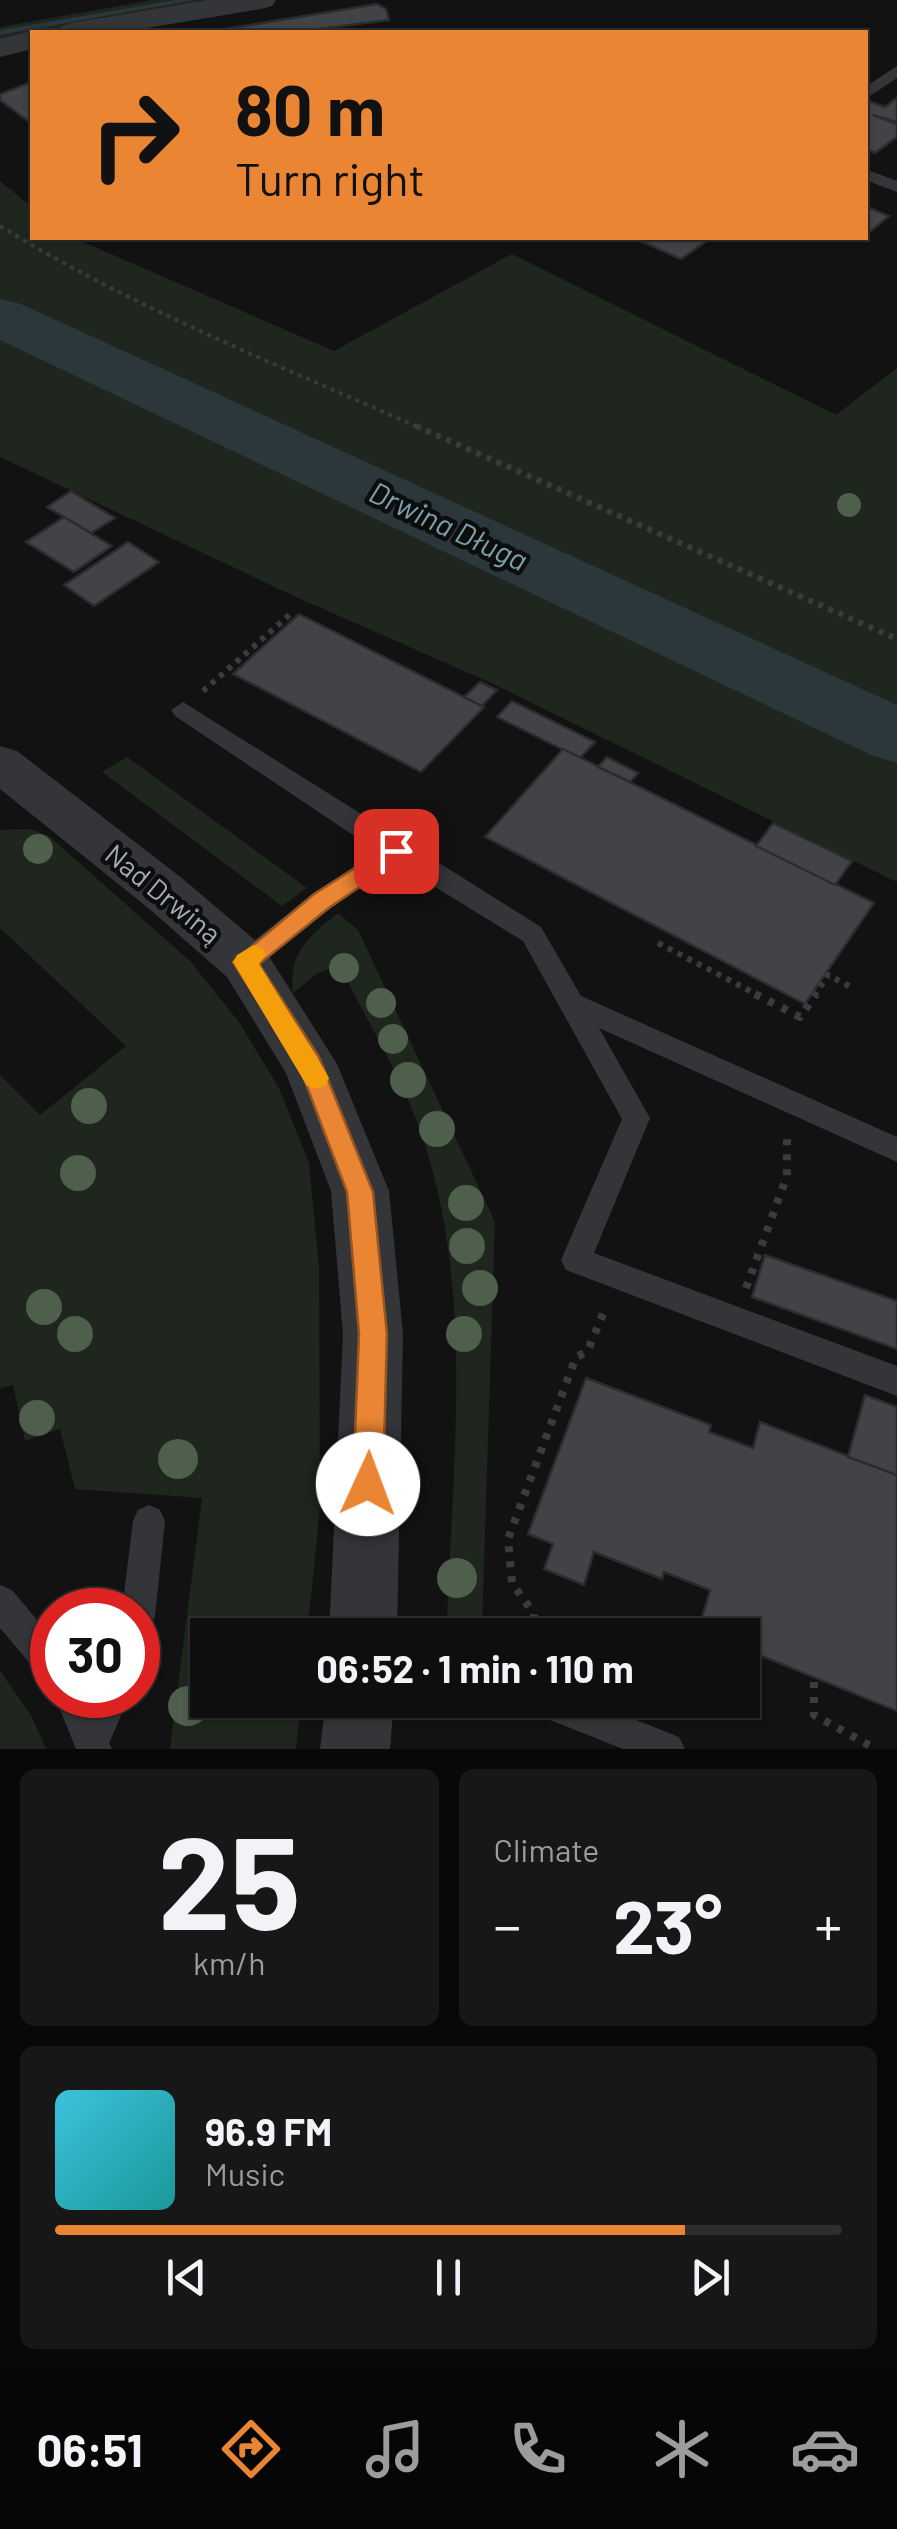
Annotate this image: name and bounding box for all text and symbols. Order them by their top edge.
text: 80 m [235,66,385,150]
icon: right [70,70,200,200]
text: Turn right [235,151,425,205]
water label: Drwina Długa [364,473,534,577]
pin [354,809,439,894]
icon: arrive [369,824,424,879]
street label: Nad Drwiną [99,836,228,950]
position arrow [316,1432,420,1536]
speed limit sign: 30 [30,1588,160,1718]
text: 06:52 · 1 min · 110 m [316,1645,634,1691]
text: 25 [158,1800,301,1956]
text: Climate [494,1830,599,1868]
text: 23° [613,1879,723,1969]
text: − [494,1891,521,1957]
text: + [814,1891,842,1957]
text: km/h [193,1943,265,1981]
text: 96.9 FM [205,2108,332,2154]
text: Music [205,2154,285,2192]
icon: previous [159,2250,214,2305]
icon: pause [421,2250,476,2305]
icon: next [683,2250,738,2305]
icon: directions [216,2414,286,2484]
icon: music [360,2414,430,2484]
icon: phone [503,2414,573,2484]
icon: climate [647,2414,717,2484]
icon: car [790,2414,860,2484]
text: 06:51 [37,2422,143,2476]

